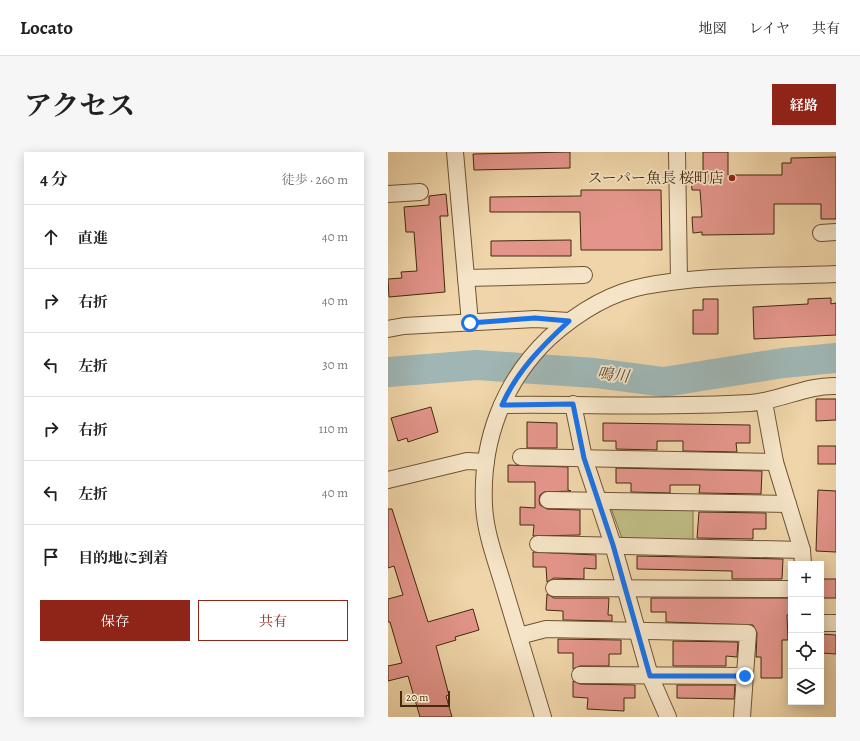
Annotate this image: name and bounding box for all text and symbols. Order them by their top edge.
text: Locato [20,15,73,41]
text: 地図 [699,19,727,38]
text: レイヤ [749,19,790,38]
text: 共有 [812,19,840,38]
button: 経路 [772,84,836,125]
text: アクセス [24,87,135,125]
text: 4 分 [40,168,68,191]
place label: スーパー魚長 桜町店 [588,168,724,188]
text: 徒歩 · 260 m [282,171,348,188]
marker: スーパー魚長 桜町店 [727,173,737,183]
icon: ahead [40,226,62,248]
text: 直進 [78,228,108,248]
text: 40 m [322,228,348,245]
icon: right [40,290,62,312]
text: 右折 [78,292,108,312]
text: 40 m [322,292,348,309]
route start [461,314,479,332]
icon: left [40,354,62,376]
text: 左折 [78,356,108,376]
text: 30 m [322,356,348,373]
water label: 鳴川 [596,362,632,388]
icon: right [40,418,62,440]
text: 右折 [78,420,108,440]
text: 110 m [319,420,348,437]
icon: left [40,482,62,504]
text: 左折 [78,484,108,504]
text: 40 m [322,484,348,501]
icon: arrive [40,546,62,568]
text: 目的地に到着 [78,548,168,568]
map controls [788,561,824,705]
button: + [788,561,824,597]
button: − [788,597,824,633]
button: 保存 [40,600,190,641]
button: 共有 [198,600,348,641]
button: locate [788,633,824,669]
route end [736,667,754,685]
button: layers [788,669,824,705]
scale bar [400,689,450,708]
text: 20 m [406,690,428,705]

